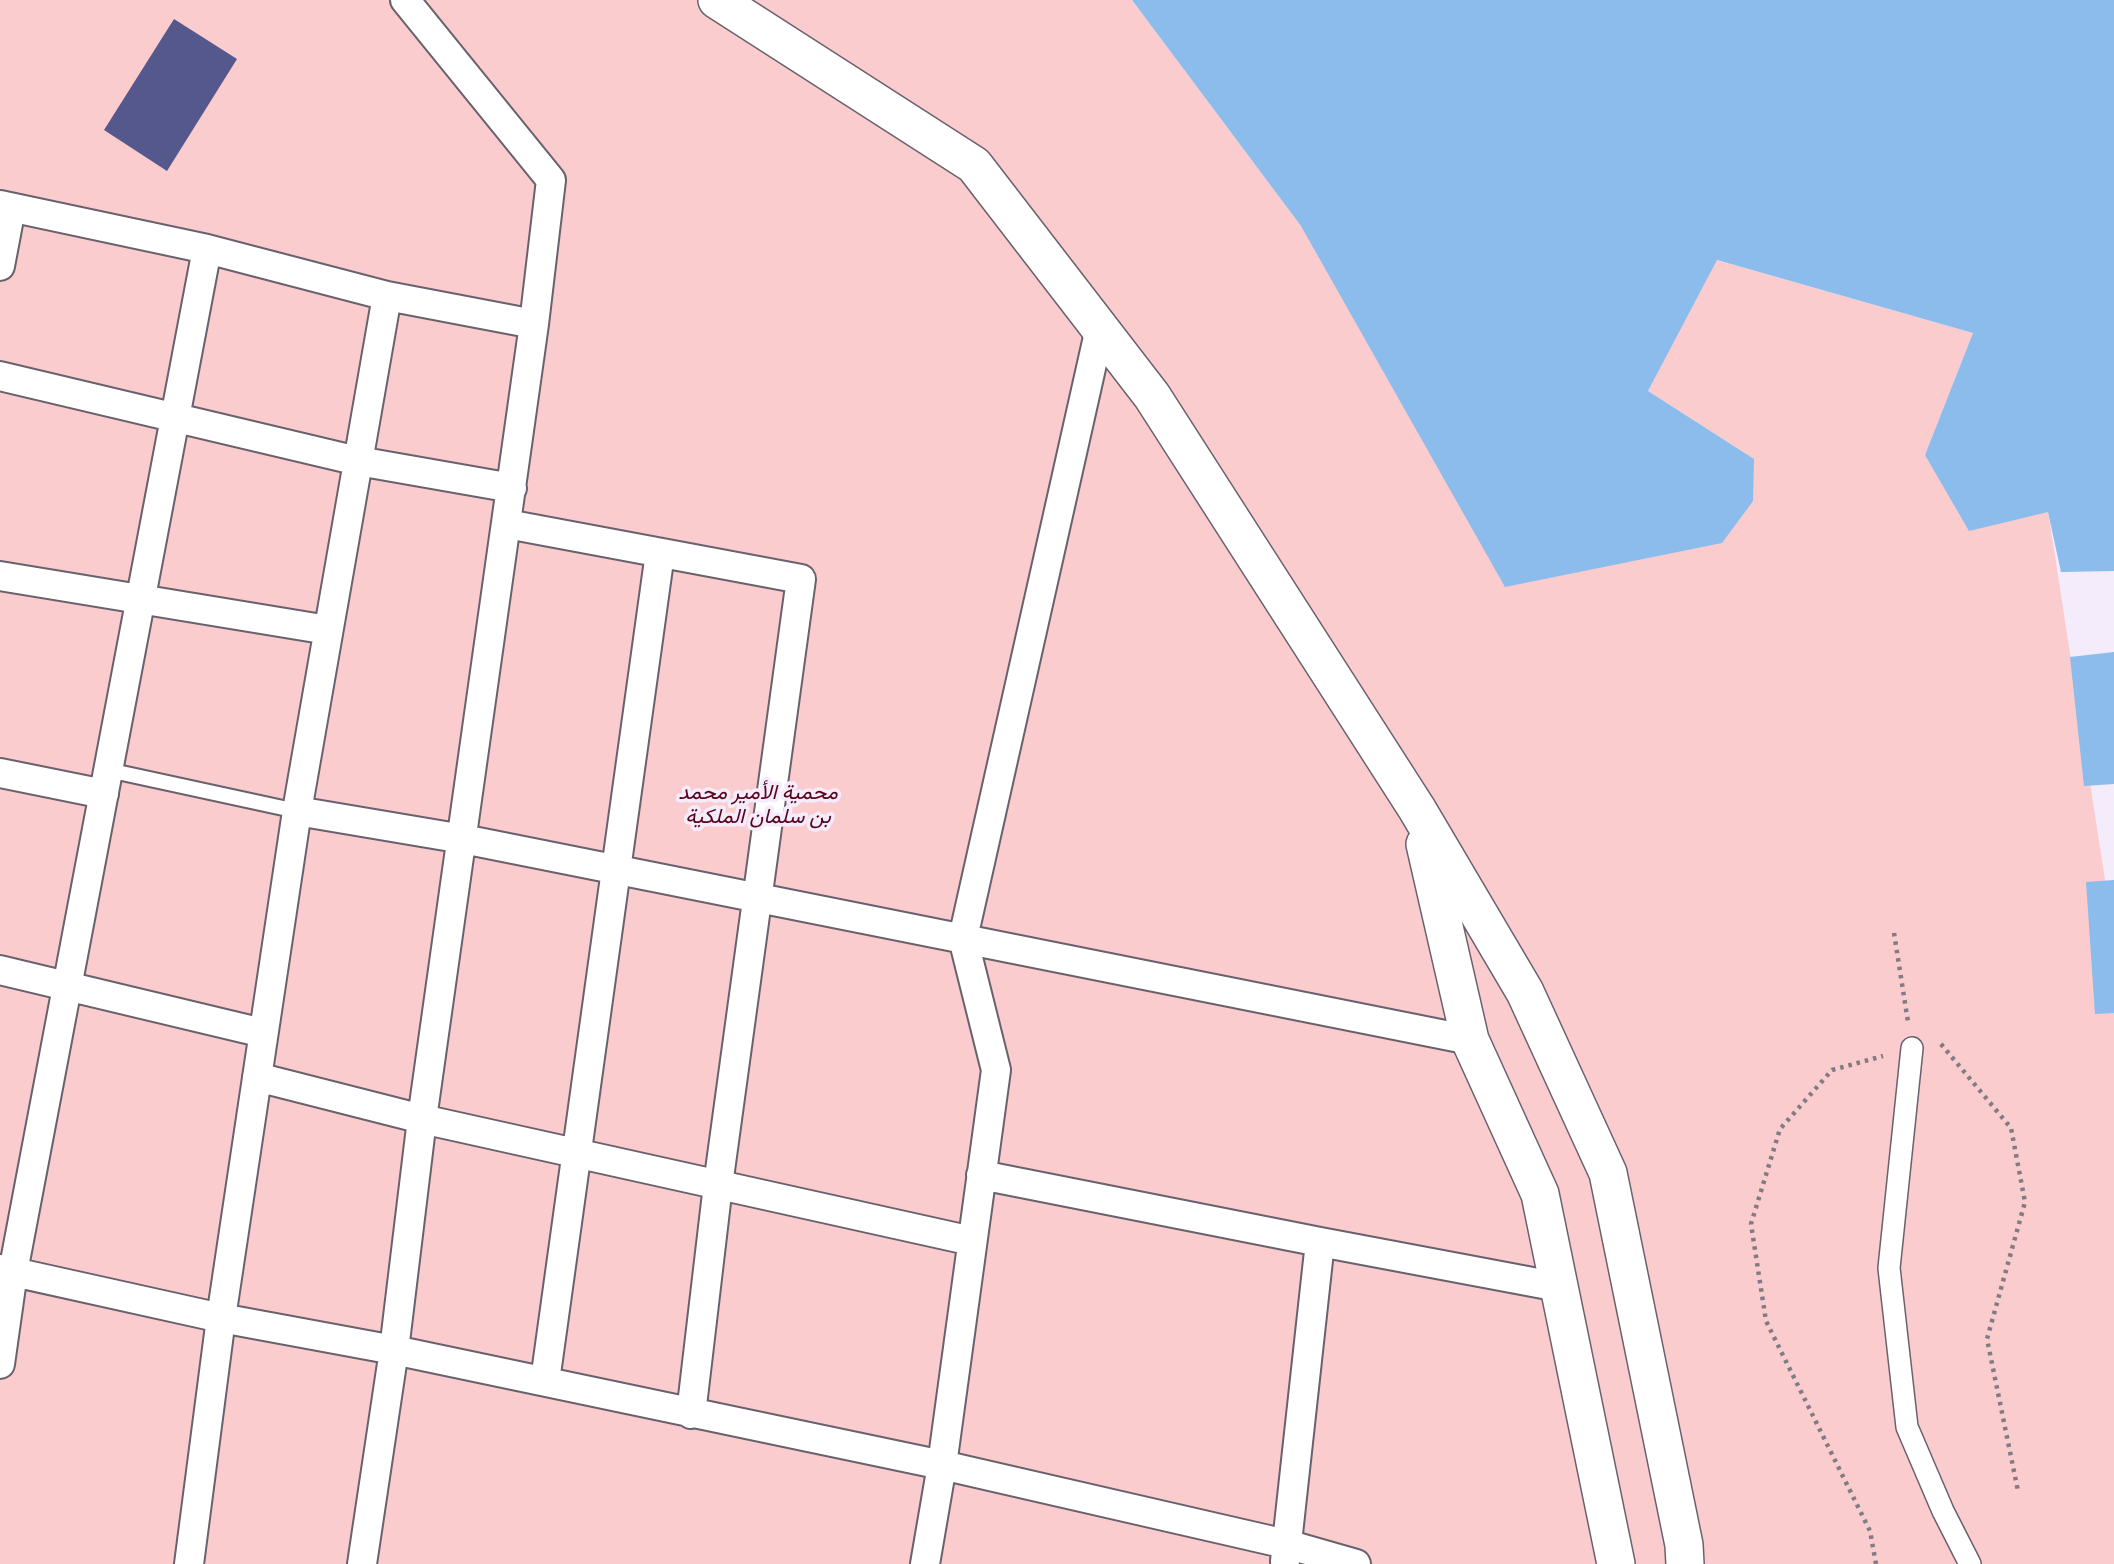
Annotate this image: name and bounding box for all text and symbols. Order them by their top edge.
park label: محمية الأمير محمد بن سلمان الملكية [678,780,838,830]

